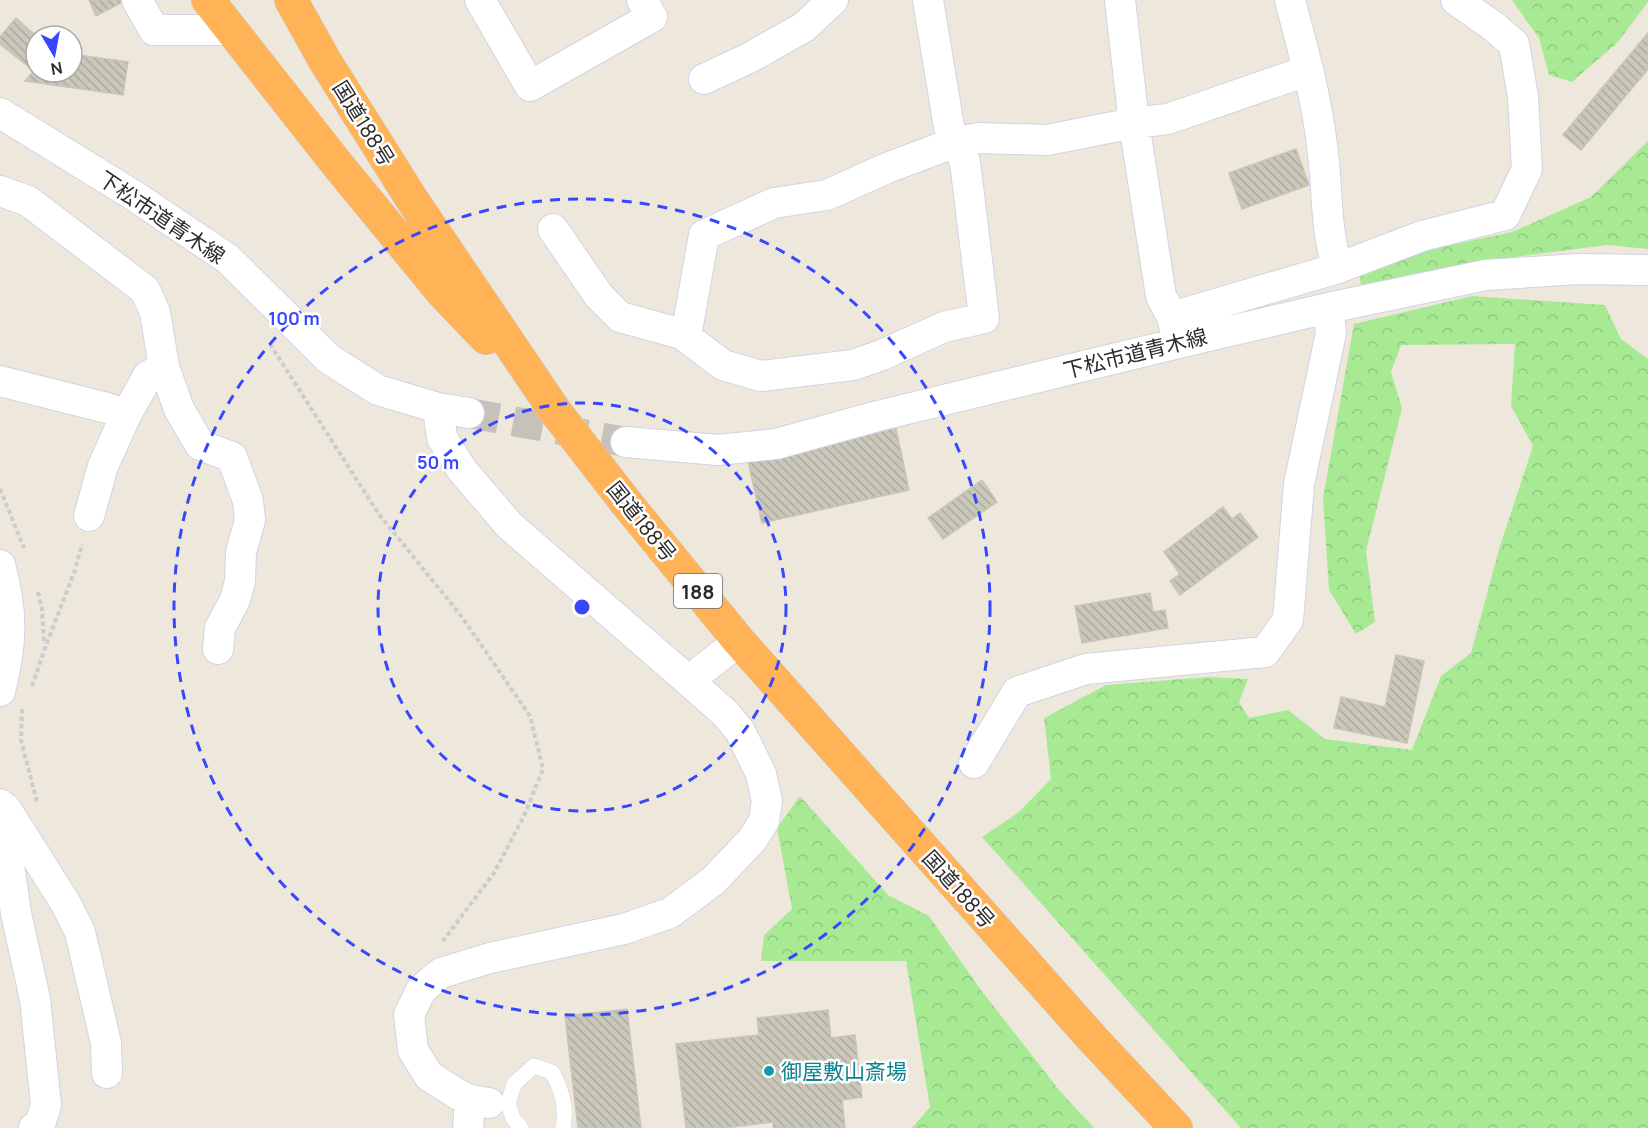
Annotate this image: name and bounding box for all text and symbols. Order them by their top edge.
north arrow [24,24,84,84]
text: N [49,57,64,81]
street label: 国道188号 [327,75,401,171]
street label: 下松市道青木線 [93,164,231,270]
text: 100 m [268,306,320,330]
street label: 下松市道青木線 [1060,322,1210,384]
text: 50 m [417,450,459,474]
street label: 国道188号 [601,475,683,567]
road number: 188 [674,574,722,608]
centre of rings [572,597,592,617]
street label: 国道188号 [917,844,1001,934]
place label: 御屋敷山斎場 [781,1057,907,1085]
marker: 御屋敷山斎場 [762,1064,776,1078]

